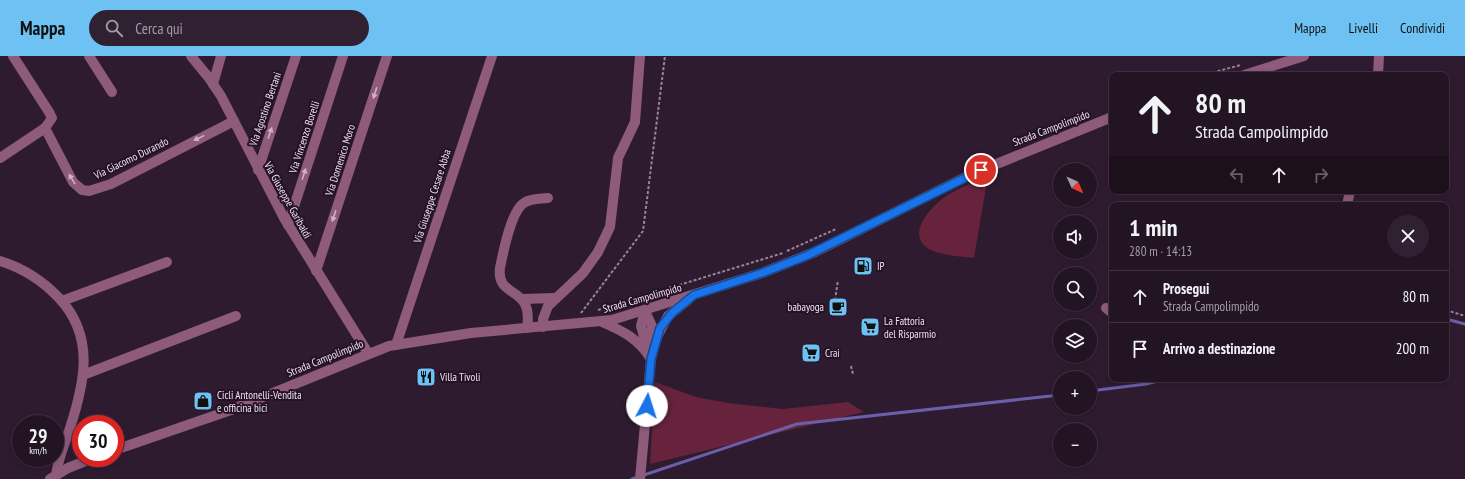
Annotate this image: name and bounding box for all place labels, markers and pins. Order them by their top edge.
pin [964,153,998,187]
fuel station icon: IP [852,255,874,277]
place label: IP [877,259,885,273]
cafe icon: babayoga [827,296,849,318]
place label: babayoga [788,300,824,314]
place label: La Fattoria del Risparmio [884,314,936,341]
supermarket icon: La Fattoria del Risparmio [859,316,881,338]
supermarket icon: Crai [800,342,822,364]
place label: Crai [825,346,840,360]
restaurant icon: Villa Tivoli [415,366,437,388]
place label: Villa Tivoli [439,370,480,384]
place label: Cicli Antonelli-Vendita e officina bici [217,388,302,415]
shop icon: Cicli Antonelli-Vendita e officina bici [192,390,214,412]

